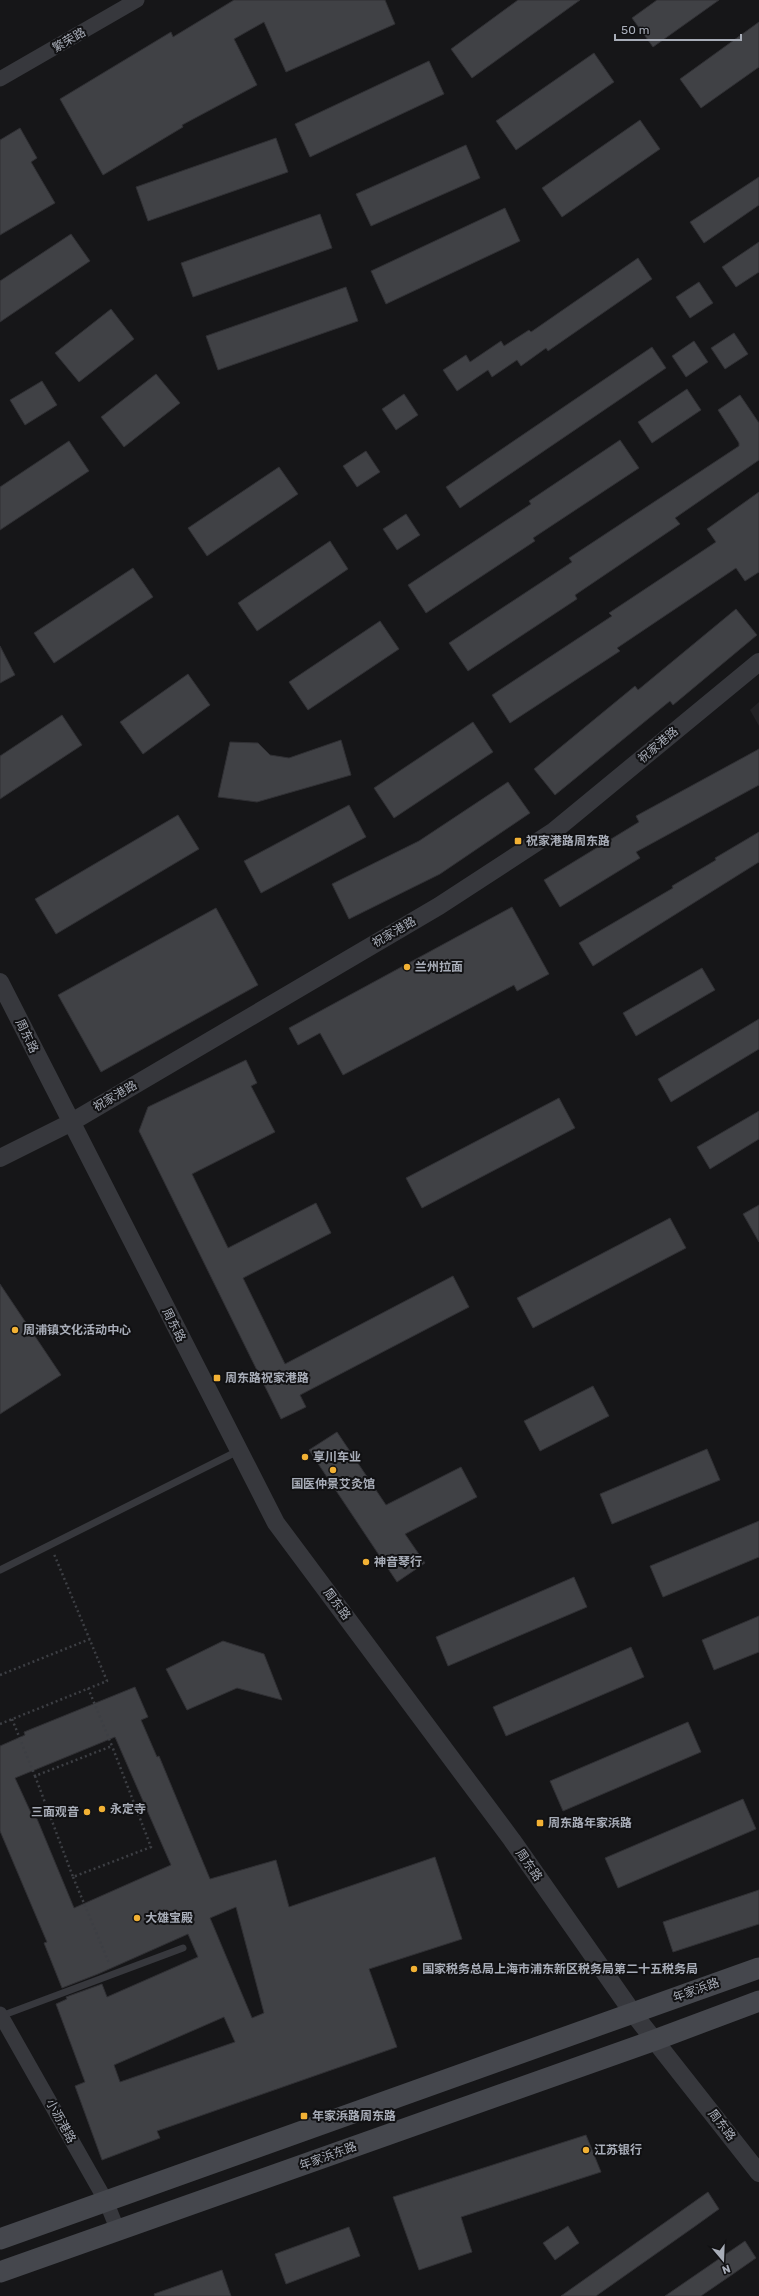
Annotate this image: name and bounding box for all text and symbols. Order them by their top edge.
scale bar [615,16,741,42]
text: 50 m [621,23,649,37]
street label: 繁荣路 [50,25,88,55]
street label: 祝家港路 [635,724,681,766]
place label: 祝家港路周东路 [526,834,610,848]
marker: 祝家港路周东路 [513,836,523,846]
street label: 祝家港路 [370,914,418,950]
place label: 兰州拉面 [415,960,463,974]
marker: 兰州拉面 [402,962,412,972]
street label: 周东路 [13,1017,41,1055]
street label: 祝家港路 [91,1078,139,1114]
street label: 周东路 [160,1306,188,1344]
place label: 周浦镇文化活动中心 [23,1323,131,1337]
marker: 周浦镇文化活动中心 [10,1325,20,1335]
place label: 周东路祝家港路 [225,1371,309,1385]
marker: 周东路祝家港路 [212,1373,222,1383]
place label: 享川车业 [313,1450,361,1464]
marker: 享川车业 [300,1452,310,1462]
marker: 国医仲景艾灸馆 [328,1465,338,1475]
place label: 国医仲景艾灸馆 [291,1477,375,1491]
place label: 神音琴行 [374,1555,422,1569]
marker: 神音琴行 [361,1557,371,1567]
street label: 周东路 [321,1585,353,1623]
place label: 永定寺 [110,1802,146,1816]
marker: 永定寺 [97,1804,107,1814]
place label: 三面观音 [31,1805,79,1819]
marker: 三面观音 [82,1807,92,1817]
place label: 周东路年家浜路 [548,1816,632,1830]
marker: 周东路年家浜路 [535,1818,545,1828]
street label: 周东路 [513,1846,545,1884]
place label: 大雄宝殿 [145,1911,193,1925]
marker: 大雄宝殿 [132,1913,142,1923]
place label: 国家税务总局上海市浦东新区税务局第二十五税务局 [422,1962,698,1976]
marker: 国家税务总局上海市浦东新区税务局第二十五税务局 [409,1964,419,1974]
street label: 年家浜路 [671,1975,721,2005]
street label: 小沥港路 [43,2097,79,2145]
street label: 周东路 [705,2107,739,2143]
place label: 年家浜路周东路 [312,2109,396,2123]
marker: 年家浜路周东路 [299,2111,309,2121]
street label: 年家浜东路 [297,2139,359,2173]
place label: 江苏银行 [594,2143,642,2157]
marker: 江苏银行 [581,2145,591,2155]
north arrow [703,2240,743,2280]
text: N [720,2262,732,2276]

